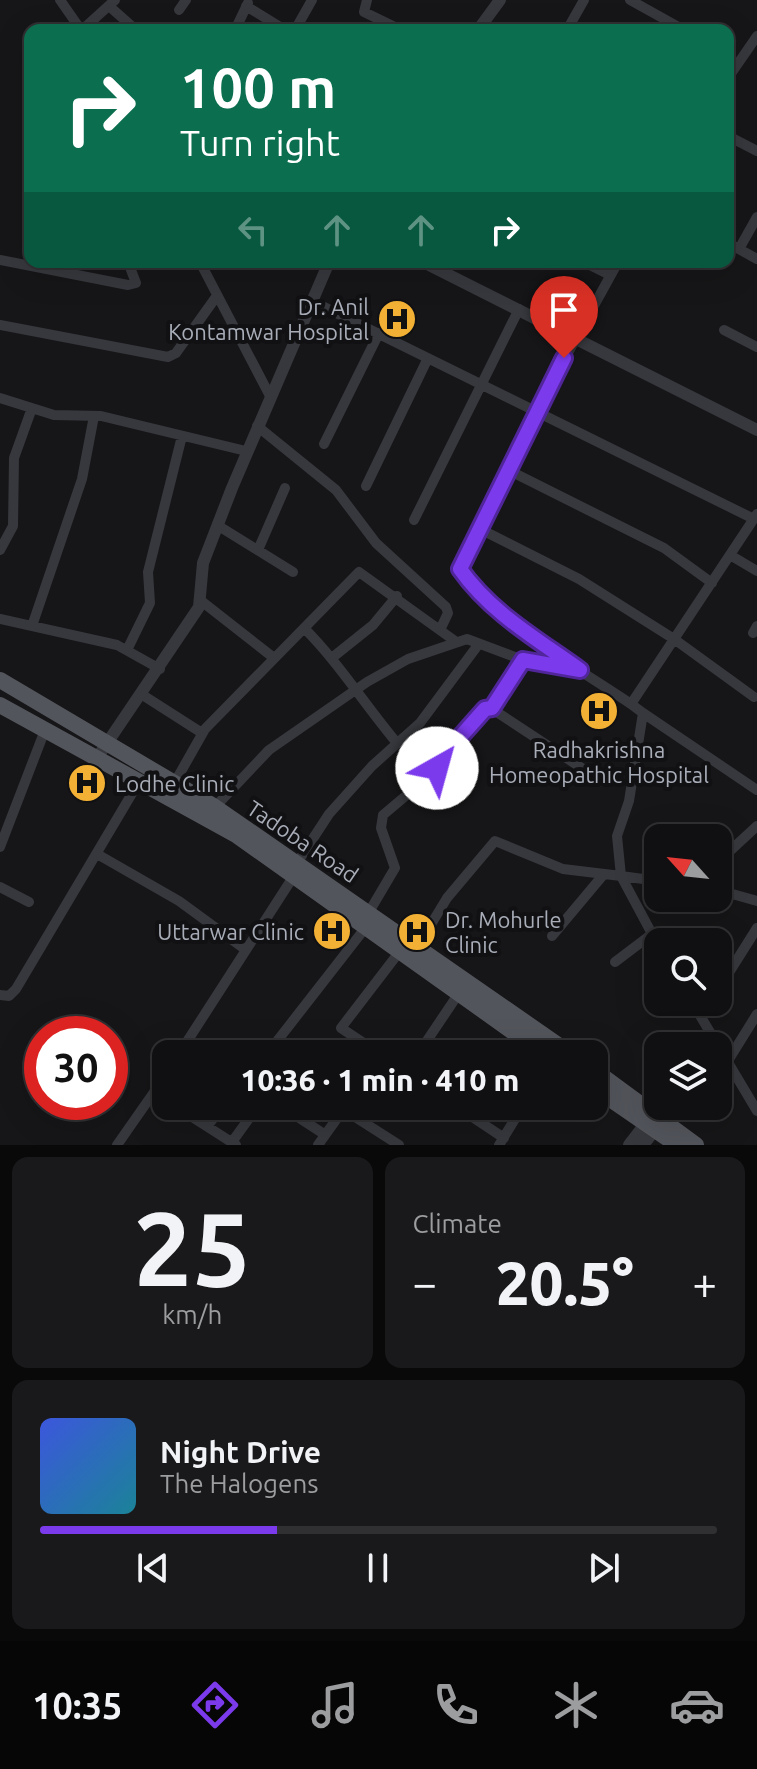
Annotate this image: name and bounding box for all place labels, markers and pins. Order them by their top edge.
pin [530,276,598,358]
place label: Dr. Anil Kontamwar Hospital [168,294,369,344]
hospital icon: Dr. Anil Kontamwar Hospital [376,298,418,340]
hospital icon: Radhakrishna Homeopathic Hospital [578,690,620,732]
place label: Radhakrishna Homeopathic Hospital [489,737,709,787]
hospital icon: Lodhe Clinic [66,762,108,804]
place label: Lodhe Clinic [115,771,234,796]
place label: Dr. Mohurle Clinic [445,907,562,957]
hospital icon: Uttarwar Clinic [311,910,353,952]
hospital icon: Dr. Mohurle Clinic [396,911,438,953]
place label: Uttarwar Clinic [157,919,304,944]

